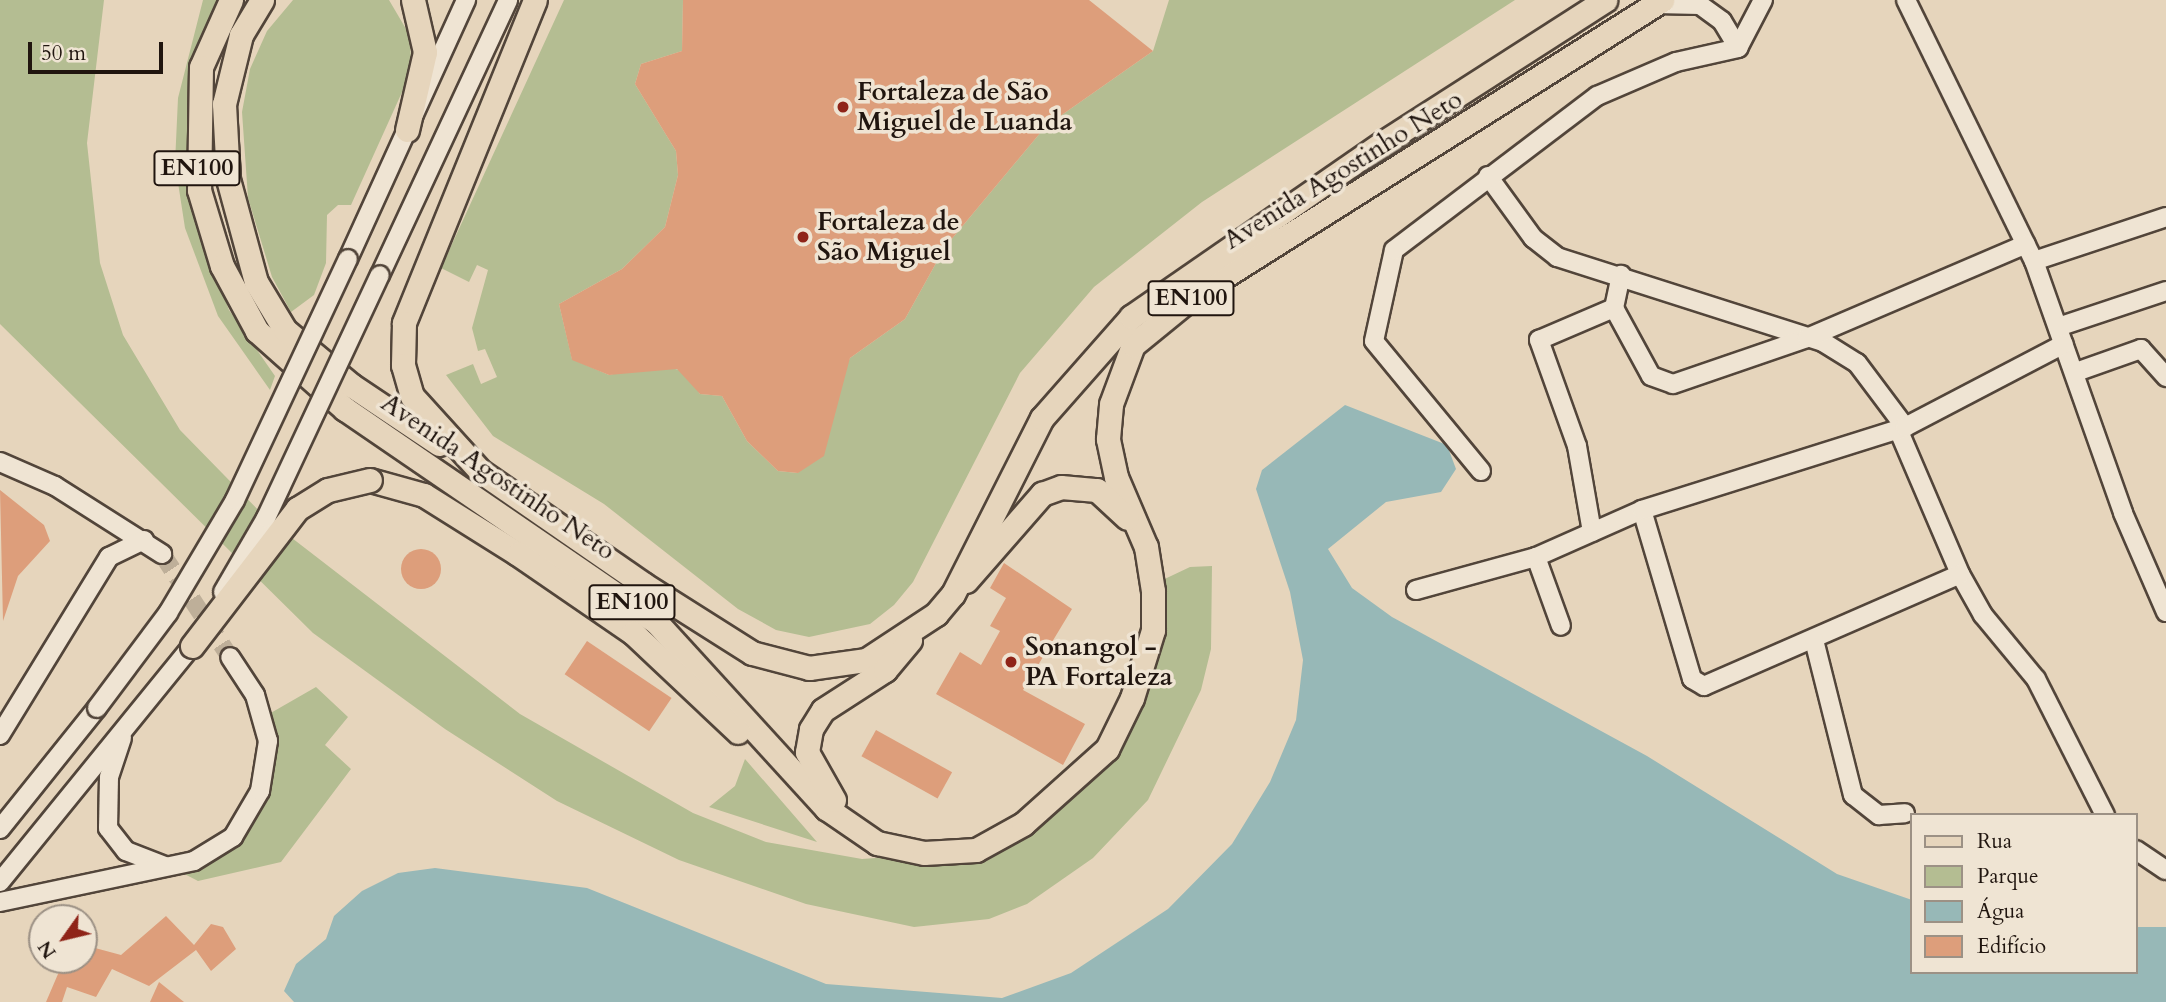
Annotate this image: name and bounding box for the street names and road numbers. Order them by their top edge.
street label: Avenida Agostinho Neto [1218,84,1468,256]
road number: EN100 [153,148,241,188]
road number: EN100 [1147,278,1235,318]
street label: Avenida Agostinho Neto [375,387,621,567]
road number: EN100 [588,582,676,622]

